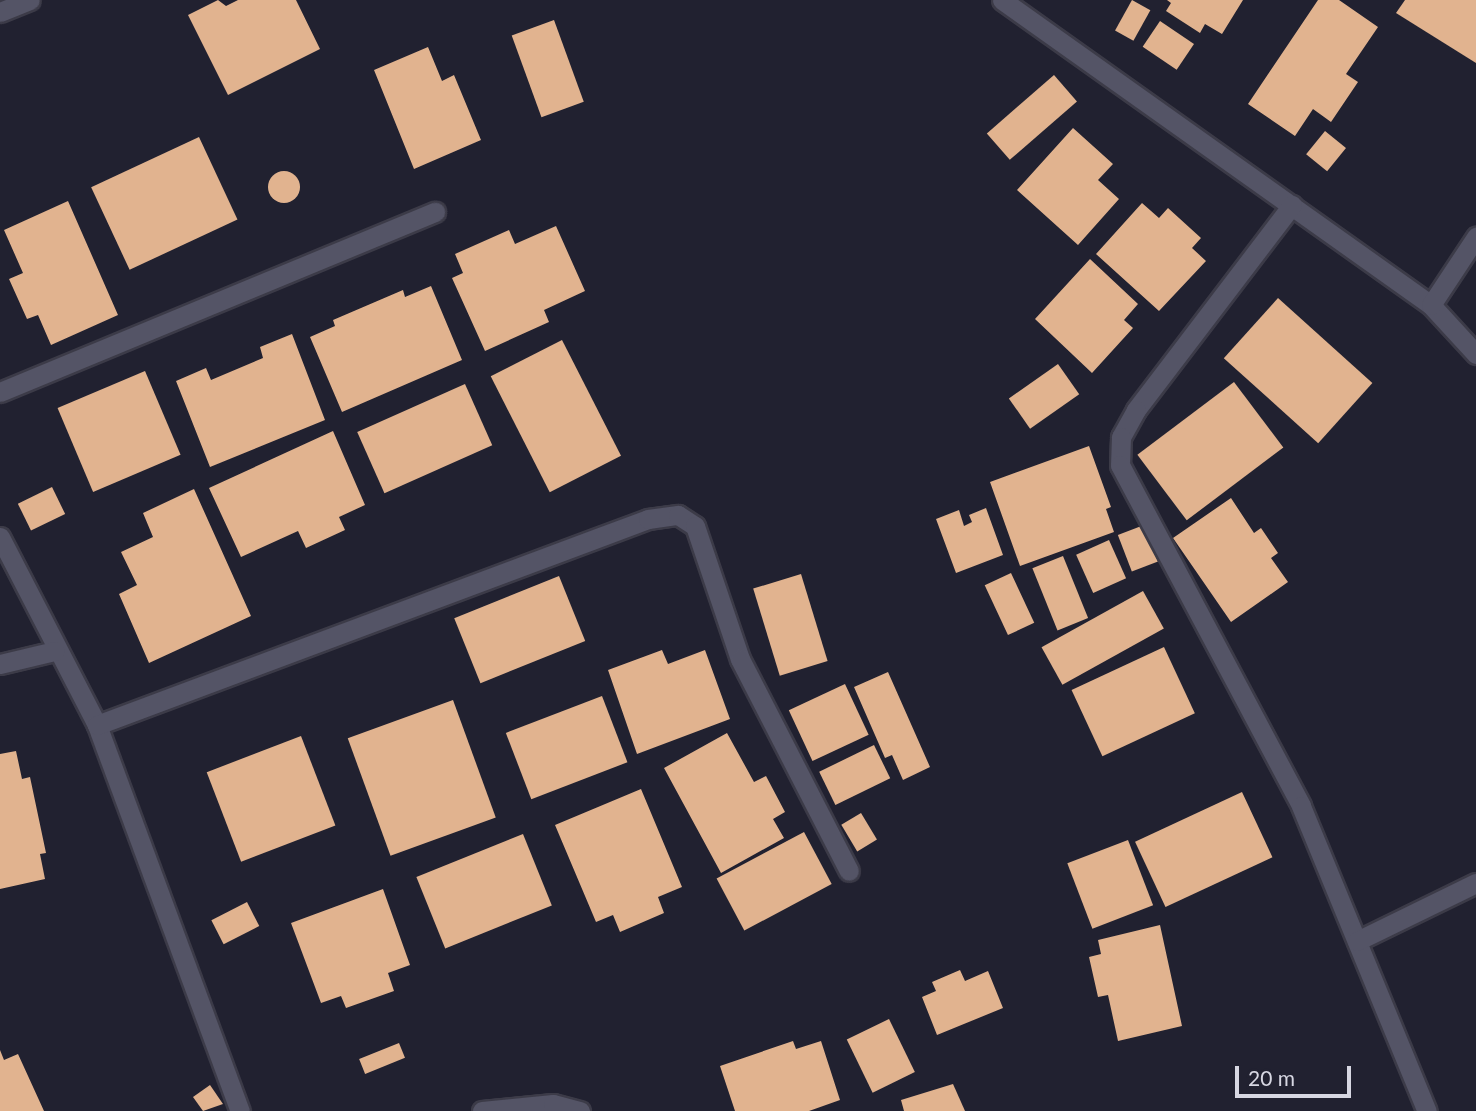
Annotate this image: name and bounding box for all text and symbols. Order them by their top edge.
scale bar [1238,1052,1354,1096]
text: 20 m [1248,1065,1295,1090]

